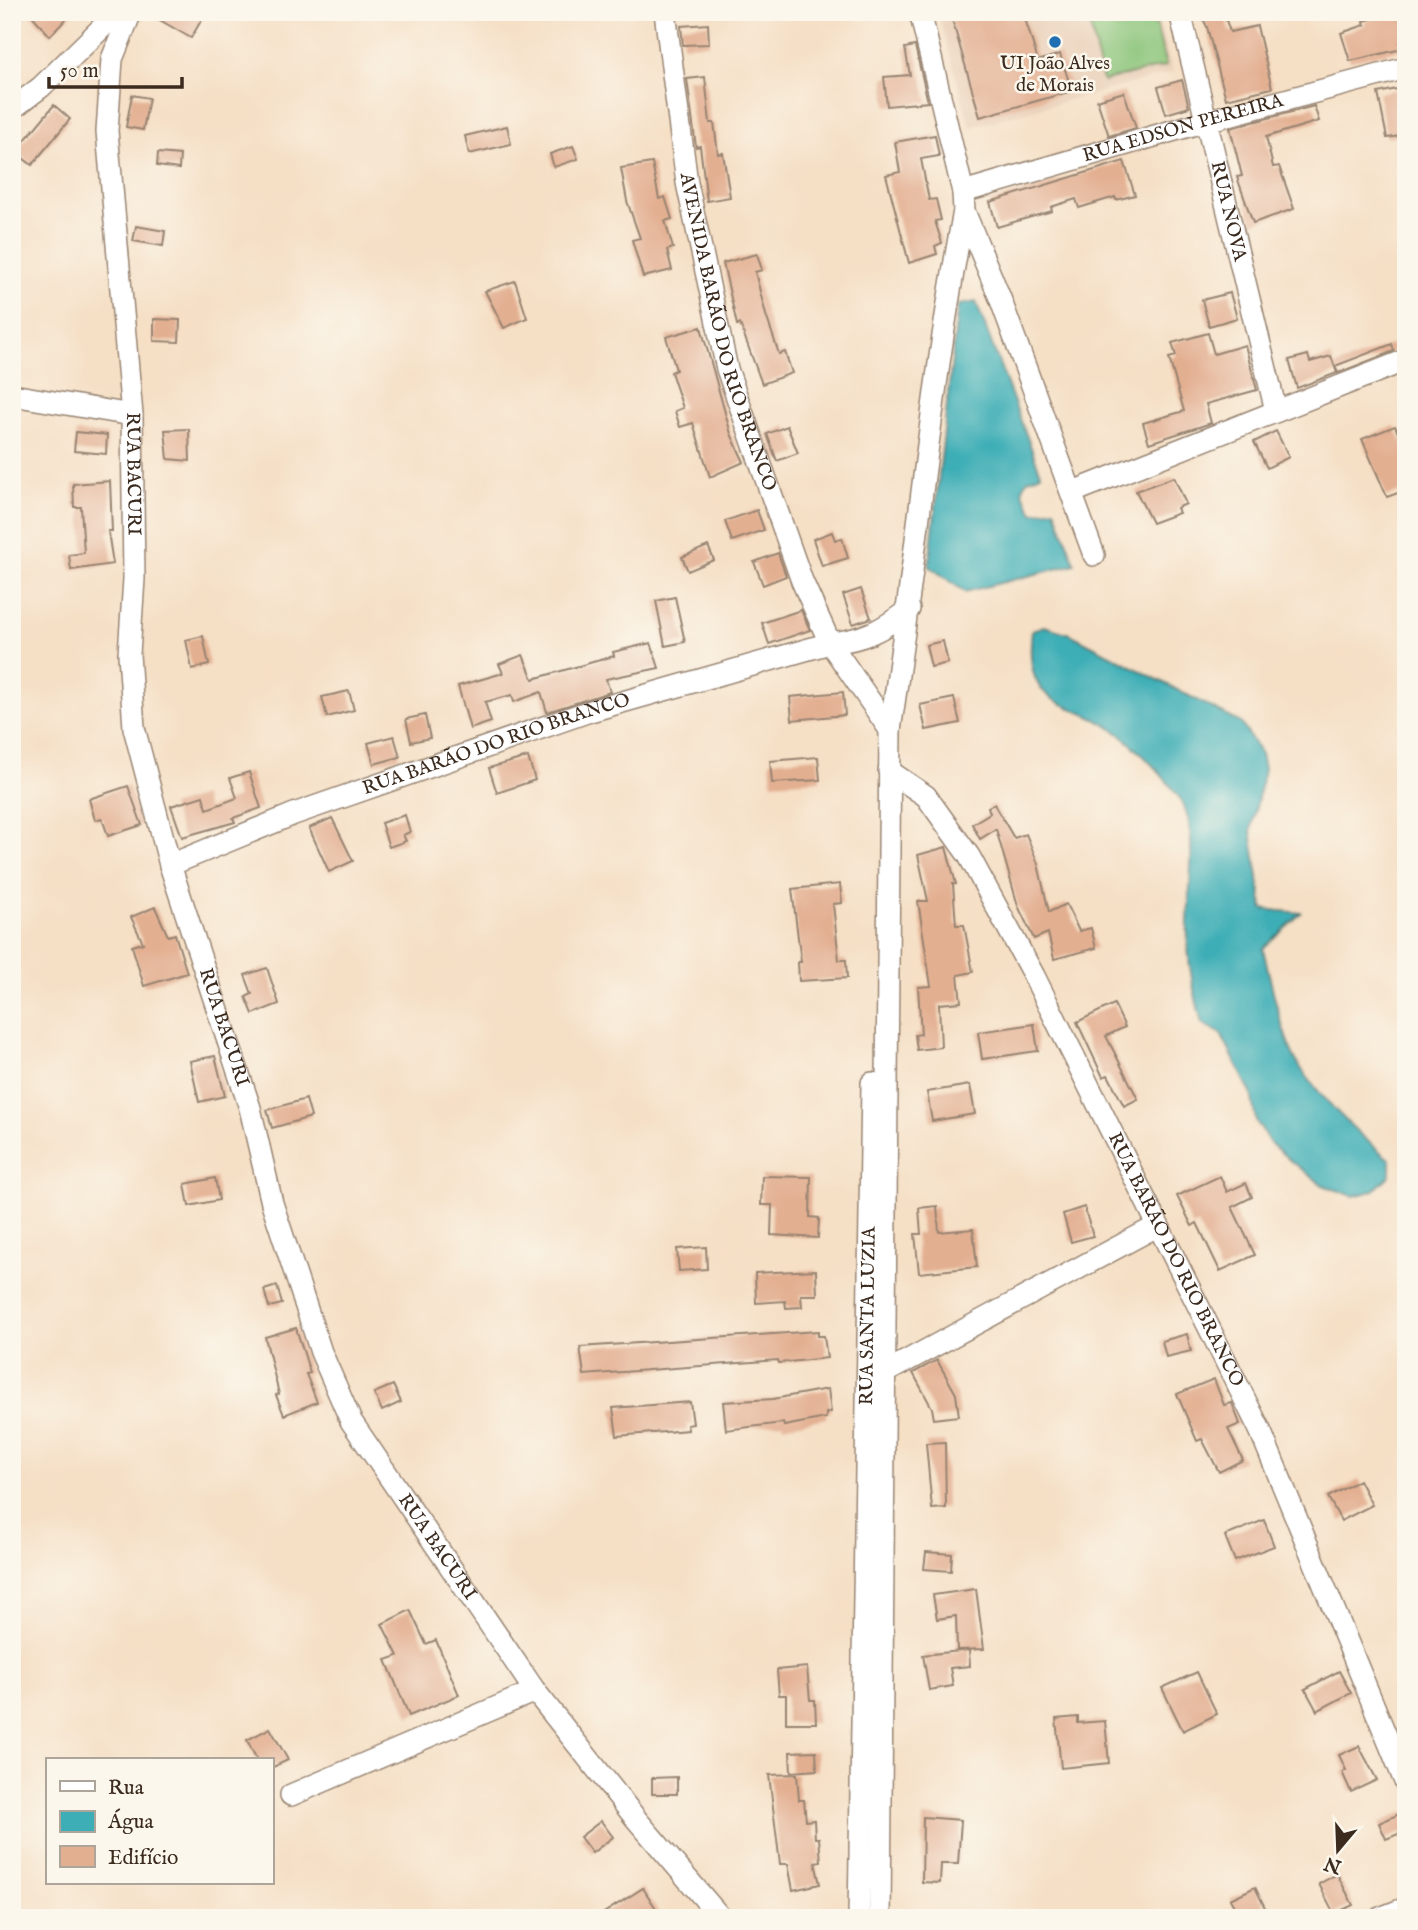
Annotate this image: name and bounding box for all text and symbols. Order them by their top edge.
marker: UI João Alves de Morais [1047,34,1063,50]
scale bar [49,46,182,90]
place label: UI João Alves de Morais [1000,52,1110,98]
text: 50 m [60,58,99,85]
street label: RUA EDSON PEREIRA [1080,89,1287,168]
street label: RUA NOVA [1204,159,1252,265]
street label: AVENIDA BARÃO DO RIO BRANCO [674,171,781,495]
street label: RUA BACURI [120,412,145,536]
street label: RUA BARÃO DO RIO BRANCO [359,688,633,801]
street label: RUA BACURI [193,965,254,1090]
street label: RUA BARÃO DO RIO BRANCO [1102,1129,1249,1391]
street label: RUA SANTA LUZIA [855,1225,882,1406]
street label: RUA BACURI [392,1489,482,1605]
legend [46,1758,273,1884]
text: Rua [108,1775,145,1802]
text: Água [107,1808,154,1836]
north arrow [1302,1814,1372,1884]
text: Edifício [108,1845,178,1872]
text: N [1321,1850,1346,1879]

